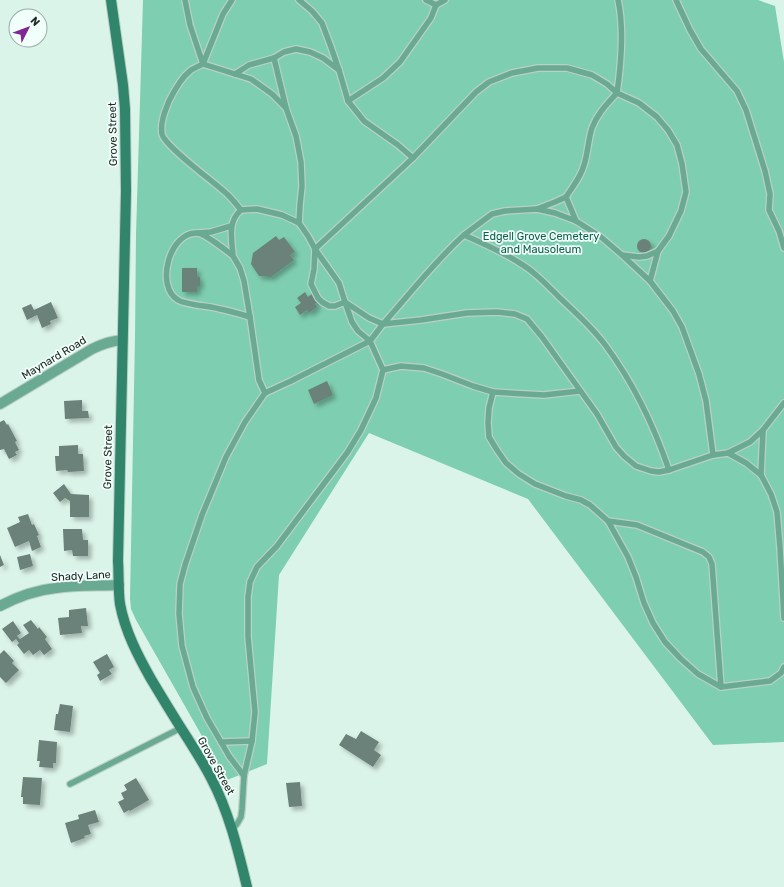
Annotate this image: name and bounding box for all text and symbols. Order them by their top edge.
north arrow [8,8,48,48]
text: N [28,14,43,29]
street label: Grove Street [106,101,120,166]
park label: Edgell Grove Cemetery and Mausoleum [483,230,599,256]
street label: Maynard Road [19,334,89,382]
street label: Grove Street [101,424,115,489]
street label: Shady Lane [51,568,111,584]
street label: Grove Street [195,735,238,798]

